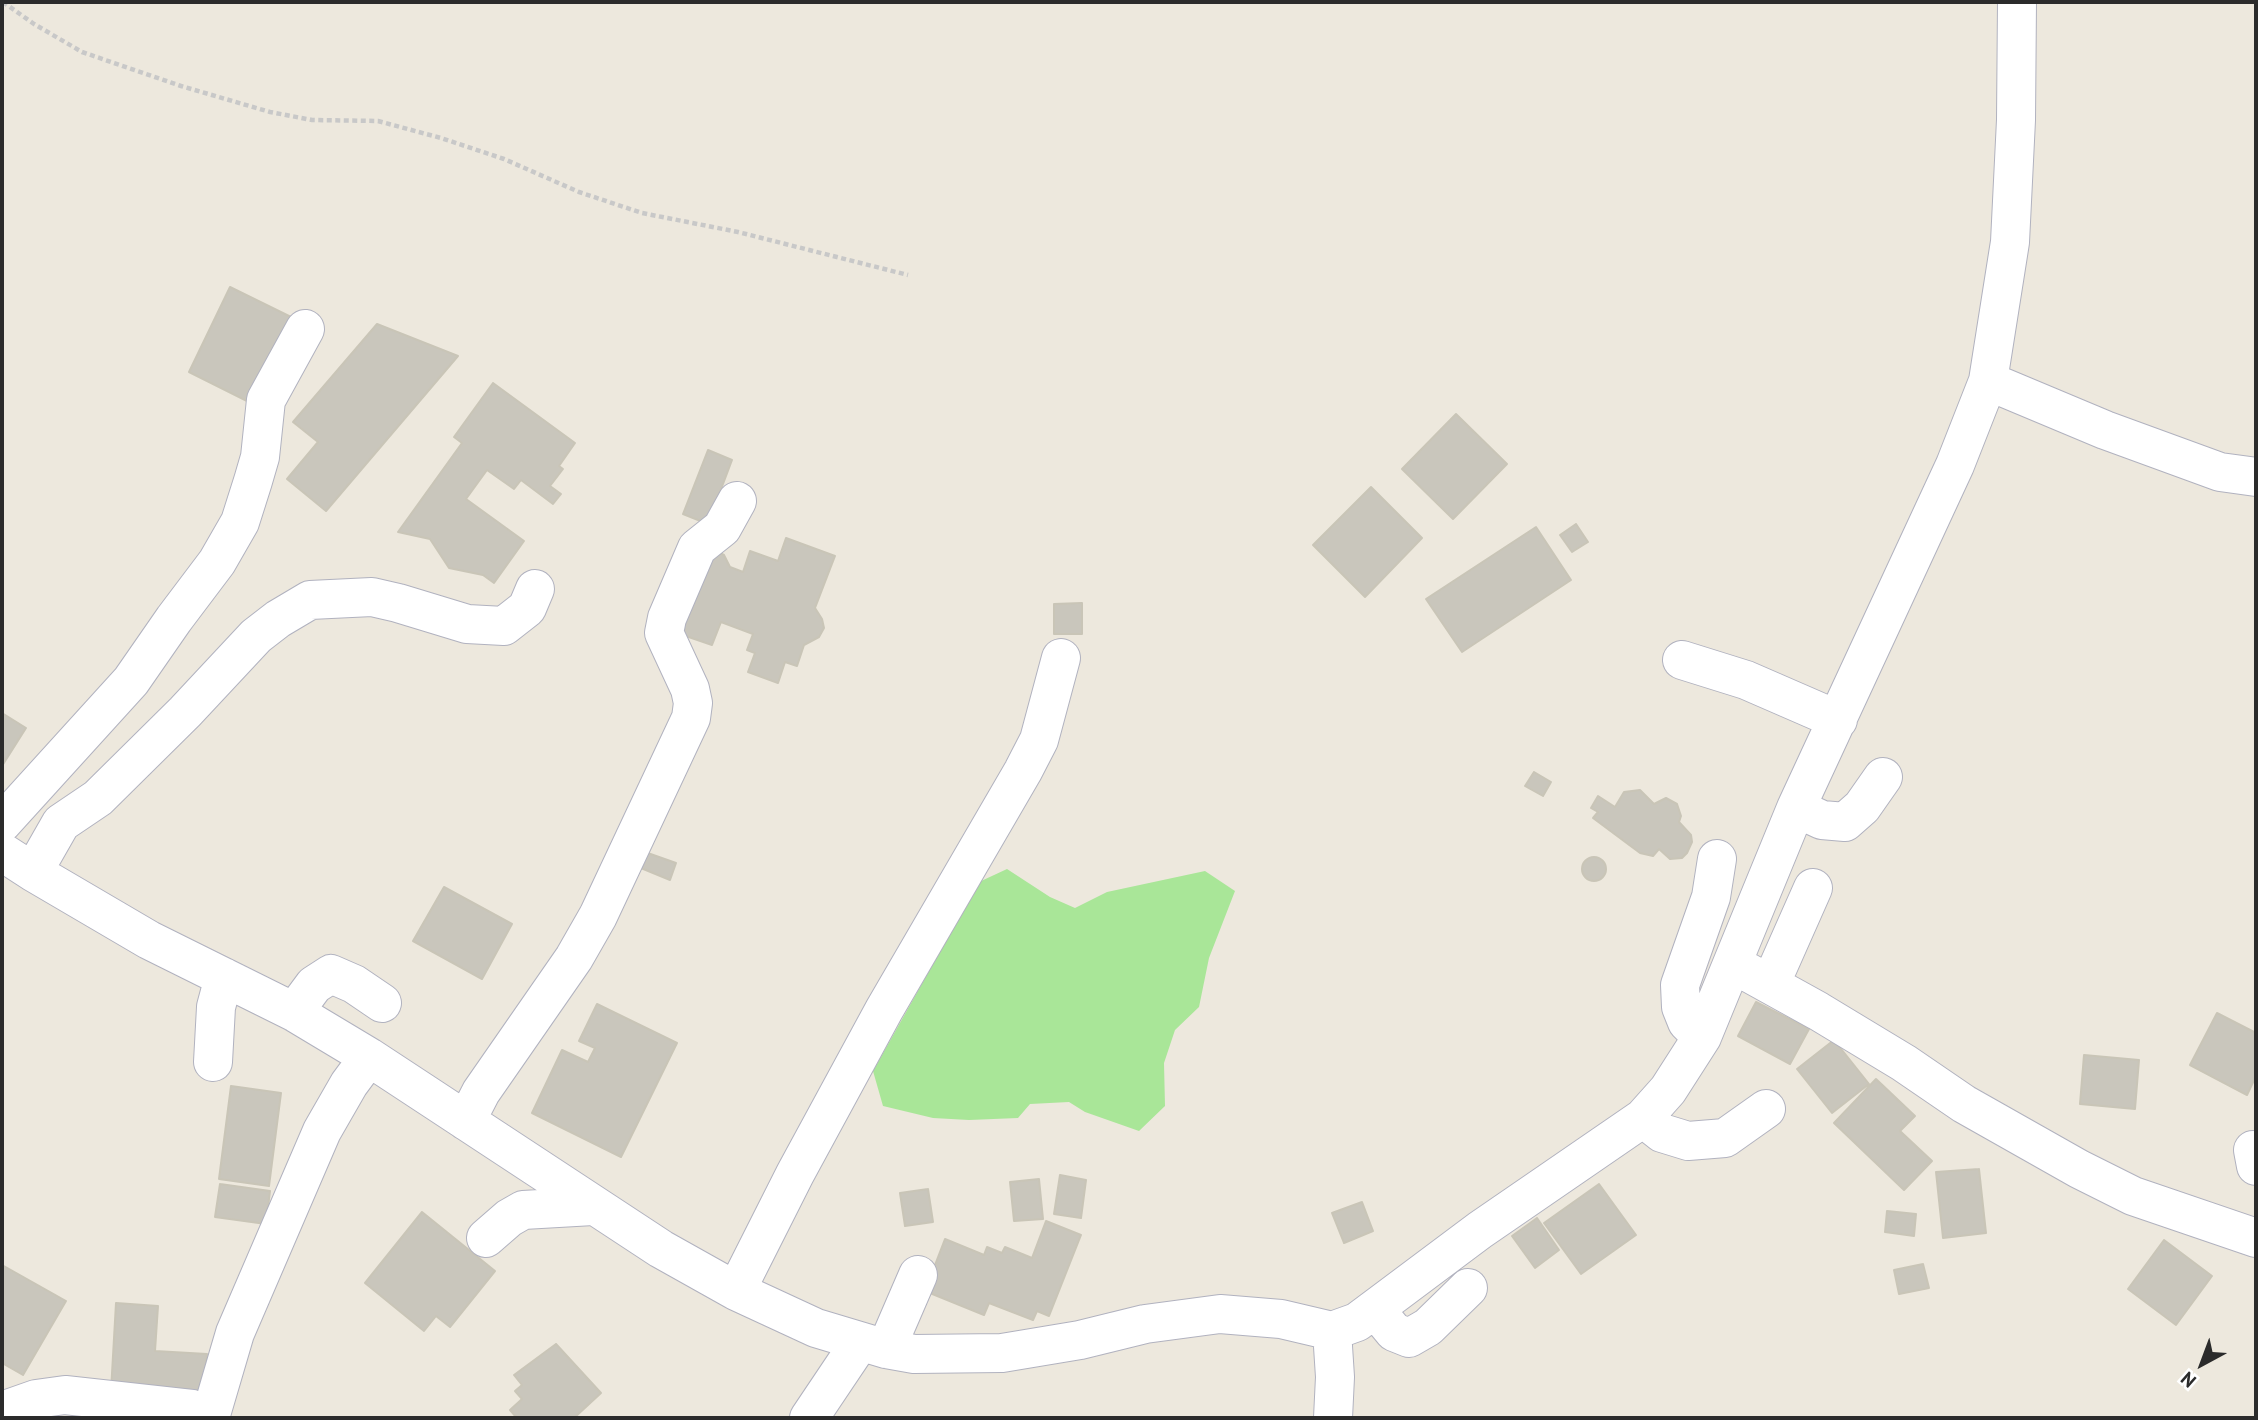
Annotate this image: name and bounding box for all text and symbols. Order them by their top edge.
north arrow [2167,1329,2237,1399]
text: N [2176,1367,2201,1393]

